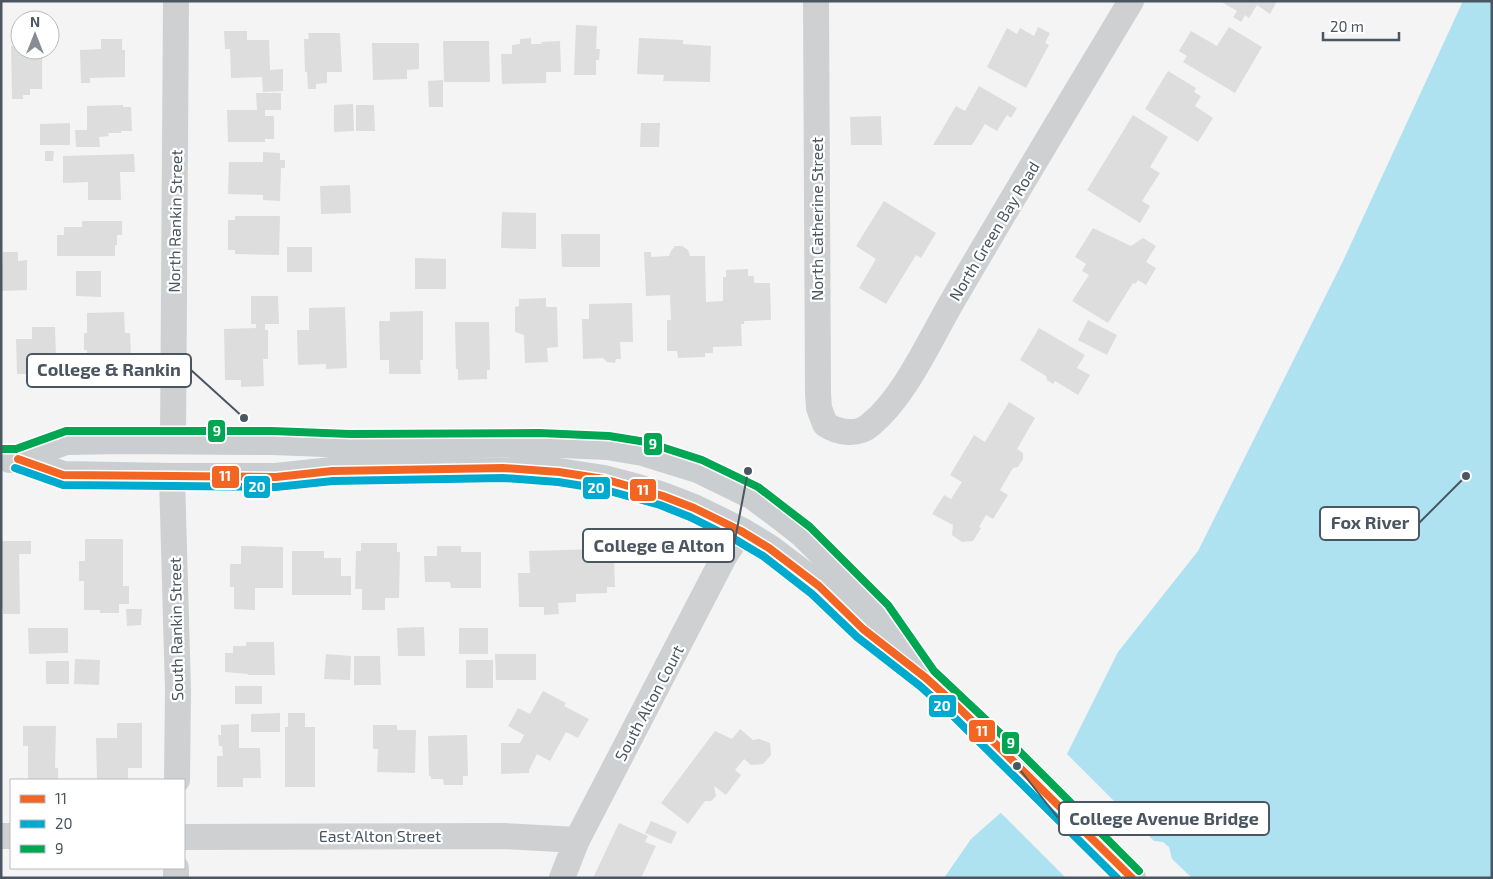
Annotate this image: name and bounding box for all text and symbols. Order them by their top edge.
north arrow [10,10,60,60]
scale bar [1323,10,1399,42]
text: N [30,13,40,30]
text: 20 m [1330,17,1364,35]
street label: North Catherine Street [807,137,826,301]
street label: North Rankin Street [164,149,185,293]
street label: North Green Bay Road [944,158,1043,304]
callout: College & Rankin [27,354,191,387]
text: College & Rankin [37,358,181,380]
line badge: 9 [207,419,226,443]
text: 9 [213,422,221,439]
line badge: 9 [643,432,663,456]
text: 9 [649,435,657,452]
line badge: 11 [211,465,240,489]
text: 11 [219,467,231,484]
line badge: 20 [243,475,271,499]
line badge: 20 [582,476,611,500]
text: 20 [249,478,266,495]
line badge: 11 [629,478,657,502]
text: 20 [588,479,605,496]
text: 11 [637,481,649,498]
callout: Fox River [1320,507,1419,540]
text: Fox River [1331,511,1410,533]
callout: College @ Alton [583,529,734,562]
text: College @ Alton [594,534,724,556]
street label: South Rankin Street [165,557,186,701]
street label: South Alton Court [610,642,687,764]
line badge: 20 [928,694,957,718]
text: 20 [934,697,951,714]
line badge: 11 [968,719,996,743]
text: 11 [976,722,988,739]
line badge: 9 [1001,731,1020,755]
text: 9 [1007,734,1015,751]
legend [10,779,185,869]
text: 11 [55,789,67,807]
callout: College Avenue Bridge [1059,802,1269,835]
text: College Avenue Bridge [1069,807,1259,829]
text: 20 [55,814,72,832]
street label: East Alton Street [319,826,441,845]
text: 9 [55,839,64,857]

